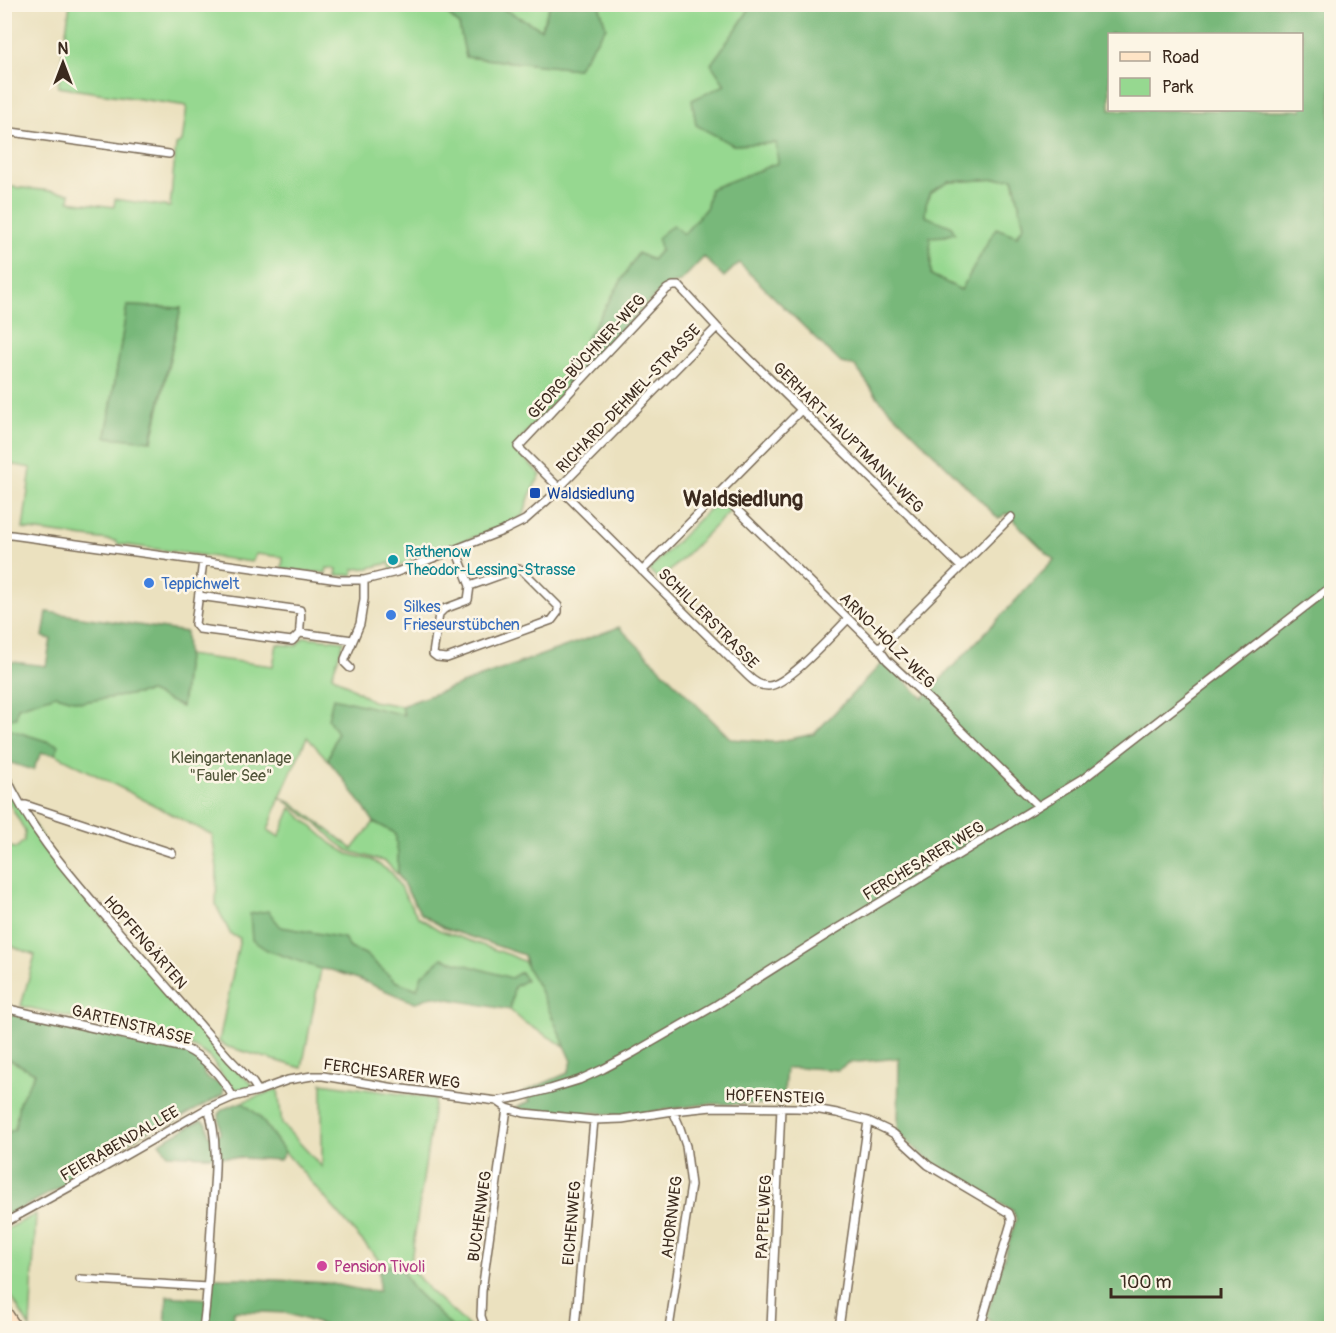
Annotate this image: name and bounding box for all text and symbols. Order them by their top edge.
north arrow [33,33,93,93]
legend [1108,33,1303,111]
text: N [58,39,69,59]
text: Road [1162,46,1199,69]
text: Park [1162,76,1194,99]
street label: GEORG-BÜCHNER-WEG [524,290,650,423]
street label: RICHARD-DEHMEL-STRASSE [552,320,705,477]
street label: GERHART-HAUPTMANN-WEG [769,358,928,517]
place label: Waldsiedlung [547,484,634,504]
district label: Waldsiedlung [683,485,803,513]
marker: Waldsiedlung [528,486,542,500]
place label: Rathenow Theodor-Lessing-Strasse [405,542,576,580]
marker: Rathenow Theodor-Lessing-Strasse [386,553,400,567]
street label: SCHILLERSTRASSE [654,564,763,673]
place label: Teppichwelt [161,574,240,594]
marker: Teppichwelt [142,576,156,590]
street label: ARNO-HOLZ-WEG [835,589,939,693]
place label: Silkes Frieseurstübchen [403,597,520,635]
marker: Silkes Frieseurstübchen [384,608,398,622]
park label: Kleingartenanlage "Fauler See" [171,748,291,786]
street label: FERCHESARER WEG [859,817,988,905]
street label: HOPFENGÄRTEN [99,892,191,993]
street label: GARTENSTRASSE [69,1000,194,1050]
street label: FERCHESARER WEG [322,1054,462,1094]
street label: HOPFENSTEIG [725,1085,825,1109]
street label: FEIERABENDALLEE [57,1102,182,1186]
street label: BUCHENWEG [464,1169,496,1263]
street label: PAPPELWEG [752,1174,776,1260]
street label: AHORNWEG [657,1175,687,1260]
street label: EICHENWEG [558,1180,586,1266]
place label: Pension Tivoli [334,1257,425,1277]
marker: Pension Tivoli [315,1259,329,1273]
scale bar [1111,1261,1220,1299]
text: 100 m [1120,1271,1172,1294]

